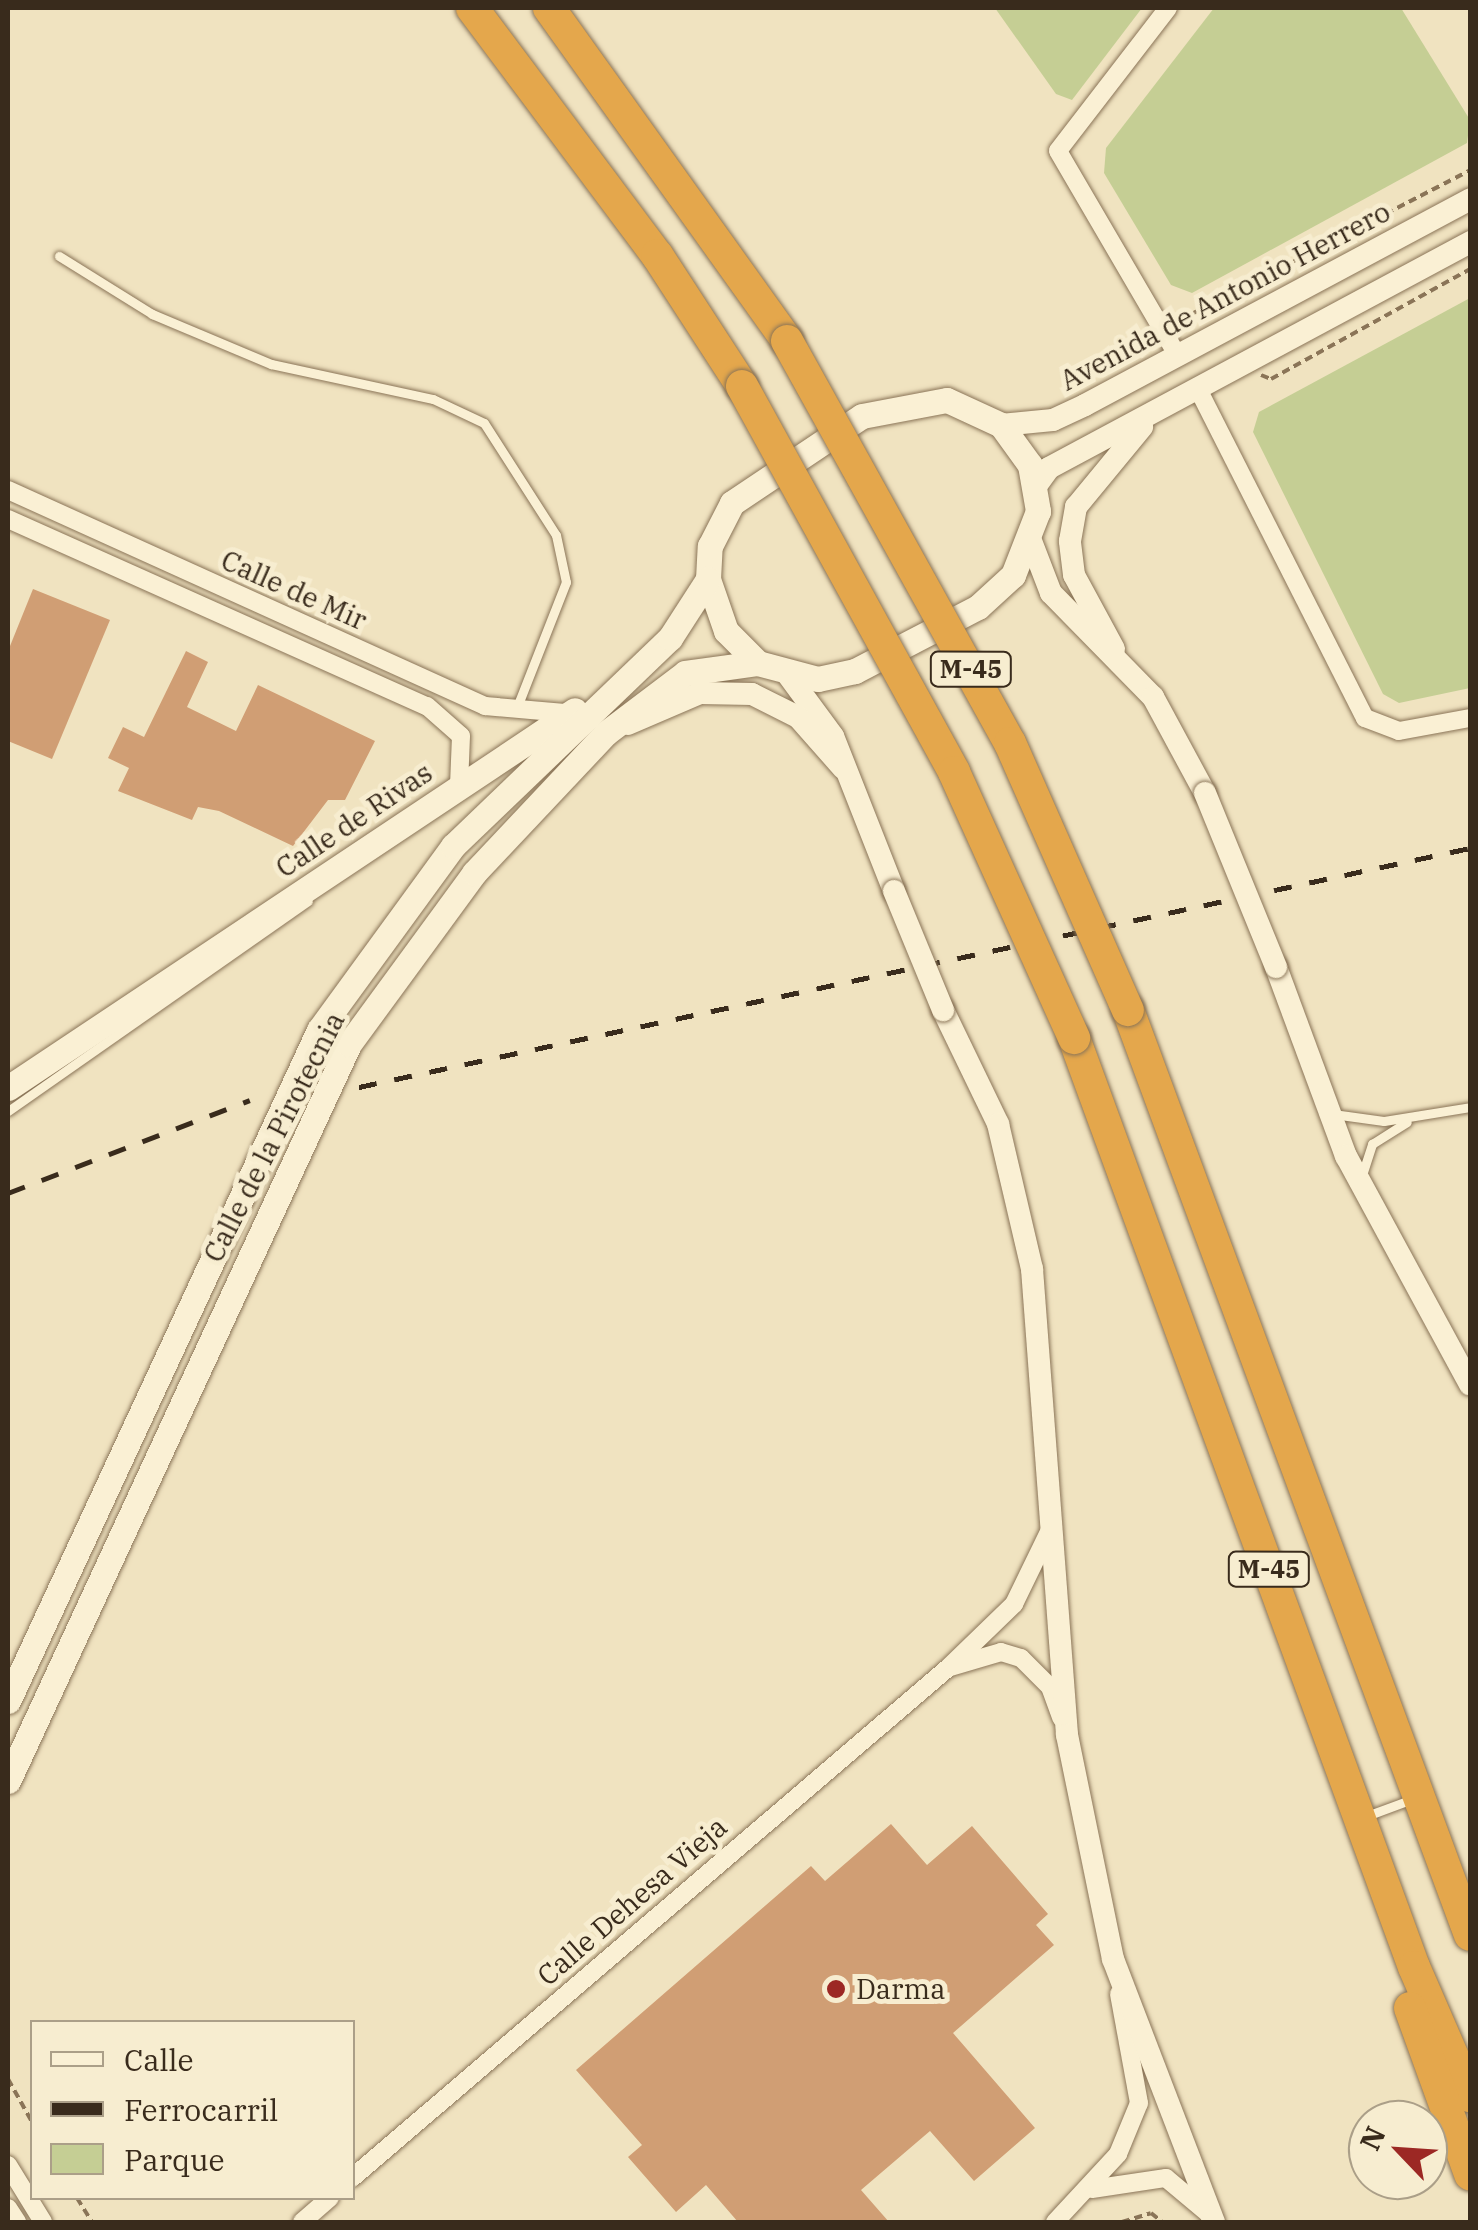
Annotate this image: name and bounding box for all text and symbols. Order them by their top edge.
street label: Avenida de Antonio Herrero [1054,195,1396,397]
street label: Calle de Mir [216,543,372,637]
road number: M-45 [928,649,1014,689]
street label: Calle de Rivas [269,755,439,885]
street label: Calle de la Pirotecnia [196,1006,352,1268]
road number: M-45 [1226,1549,1312,1589]
street label: Calle Dehesa Vieja [530,1810,734,1992]
place label: Darma [856,1972,945,2006]
marker: Darma [825,1978,847,2000]
legend [30,2020,355,2200]
text: Calle [124,2040,194,2079]
text: Ferrocarril [124,2090,278,2129]
north arrow [1348,2100,1448,2200]
text: N [1351,2120,1394,2156]
text: Parque [124,2140,225,2179]

